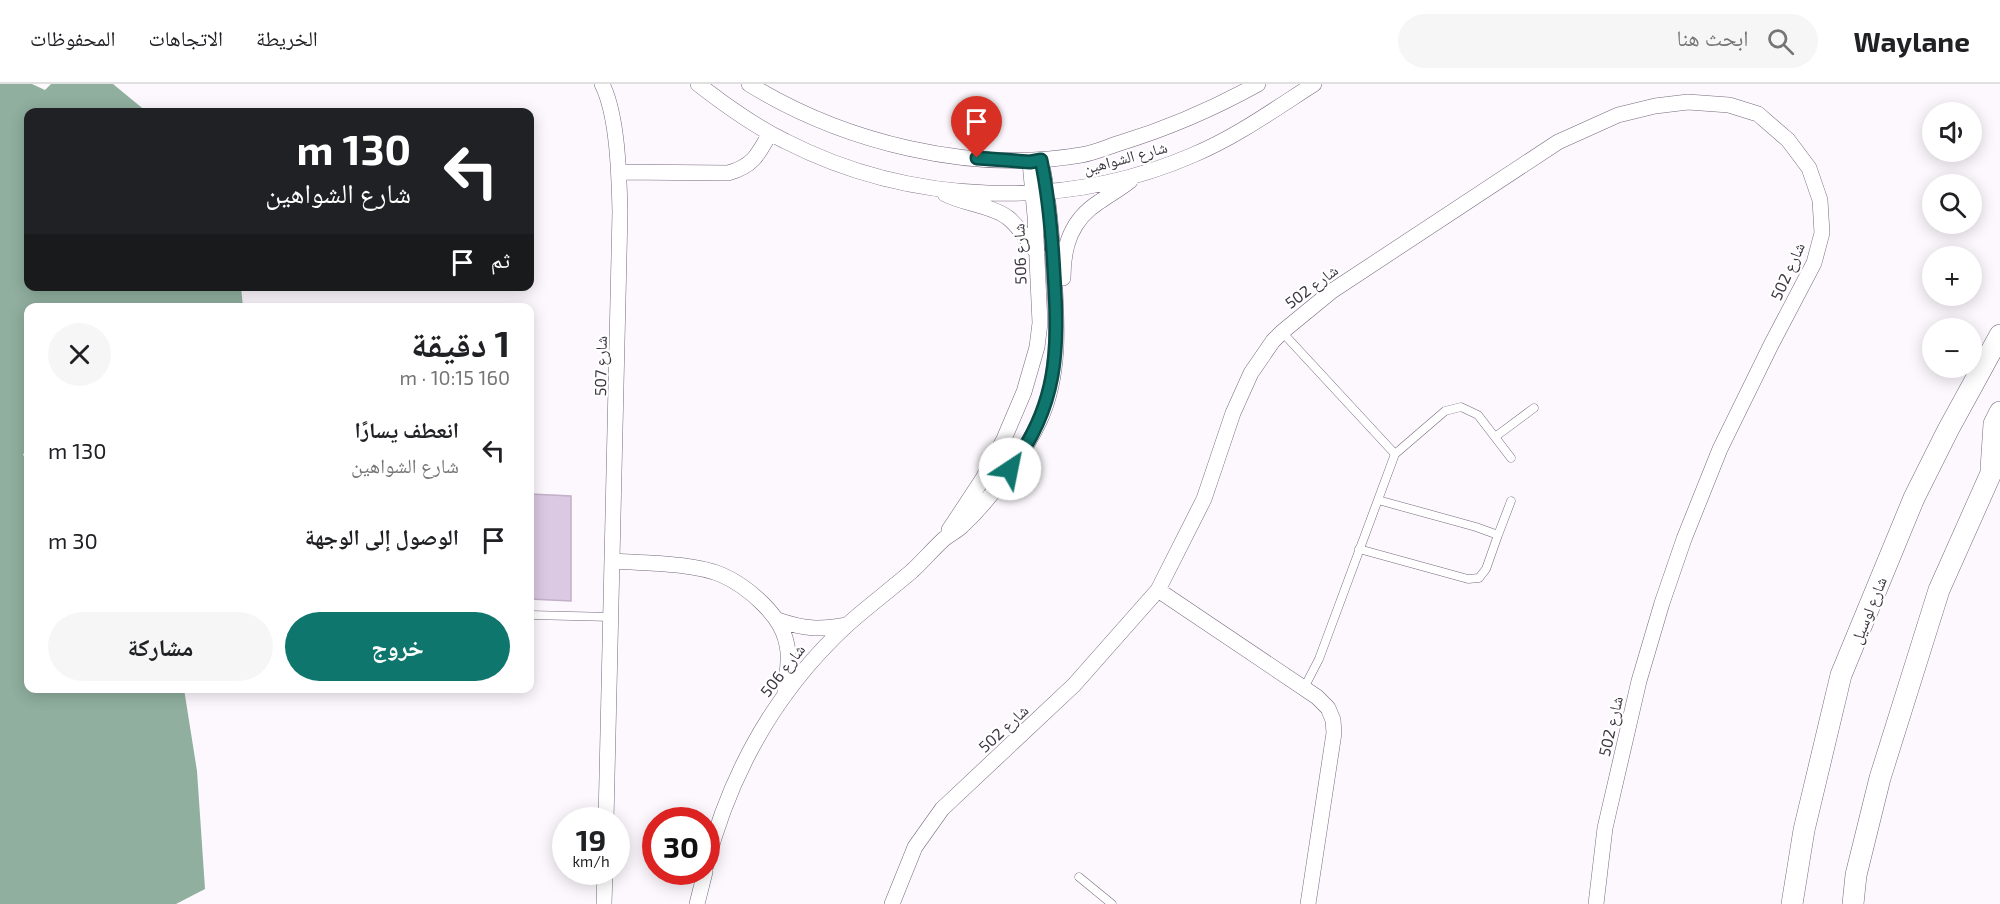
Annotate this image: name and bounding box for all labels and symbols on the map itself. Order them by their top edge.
pin [951,96,1002,158]
street label: شارع الشواهين [1081,137,1170,179]
street label: شارع 506 [1008,223,1032,285]
street label: شارع 502 [1766,239,1810,304]
street label: شارع 502 [1281,260,1342,314]
street label: شارع 507 [590,336,612,396]
position arrow [978,437,1042,501]
street label: شارع لوسيل [1846,574,1892,647]
street label: شارع 506 [756,640,810,701]
street label: شارع 502 [1594,694,1628,758]
street label: شارع 502 [974,700,1033,757]
speed limit sign: 30 [642,807,720,885]

